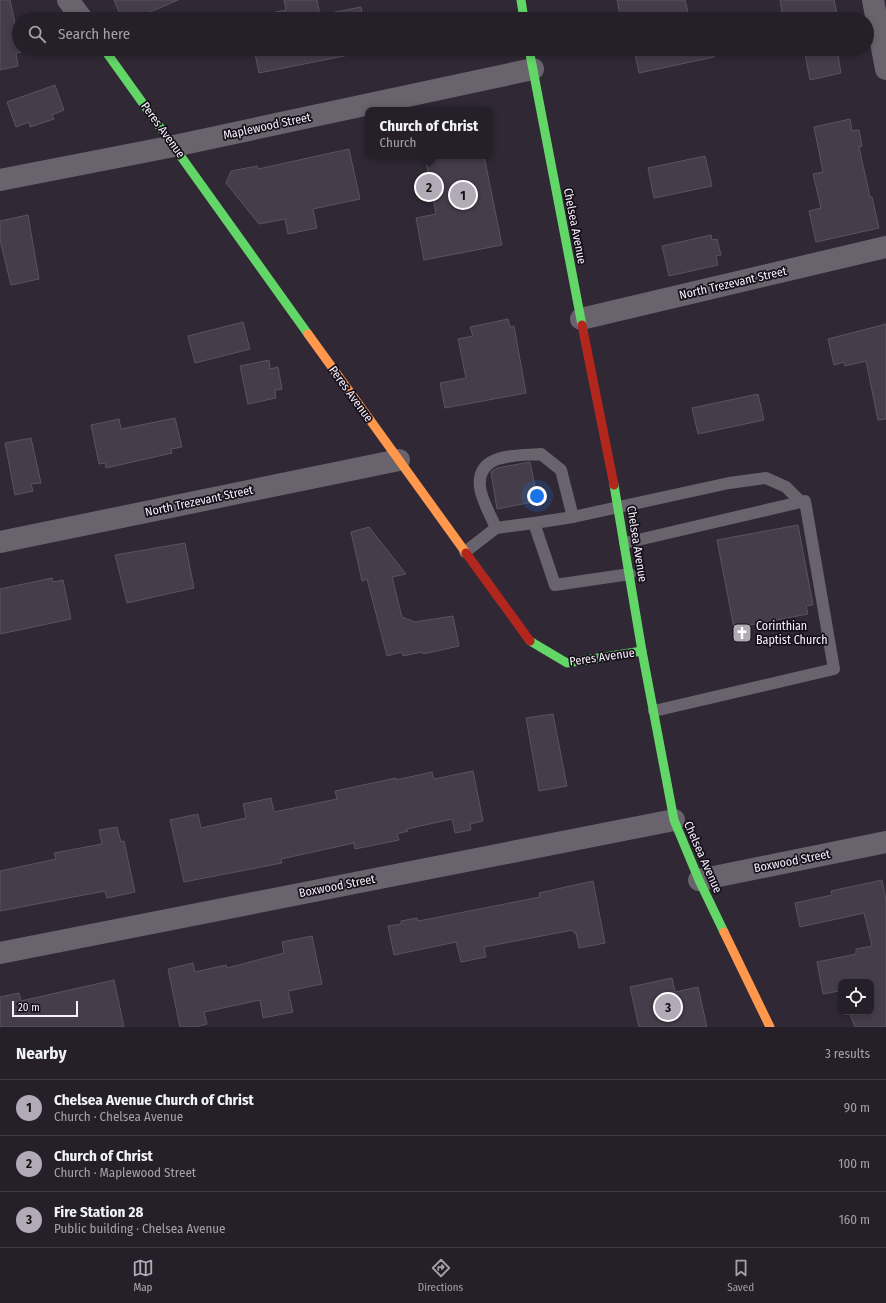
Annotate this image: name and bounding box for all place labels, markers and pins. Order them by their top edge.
pin: 2 [416,172,442,202]
pin: 1 [450,180,476,210]
place label: Corinthian Baptist Church [756,619,828,647]
church icon: Corinthian Baptist Church [731,622,753,644]
pin: 3 [655,992,681,1022]

